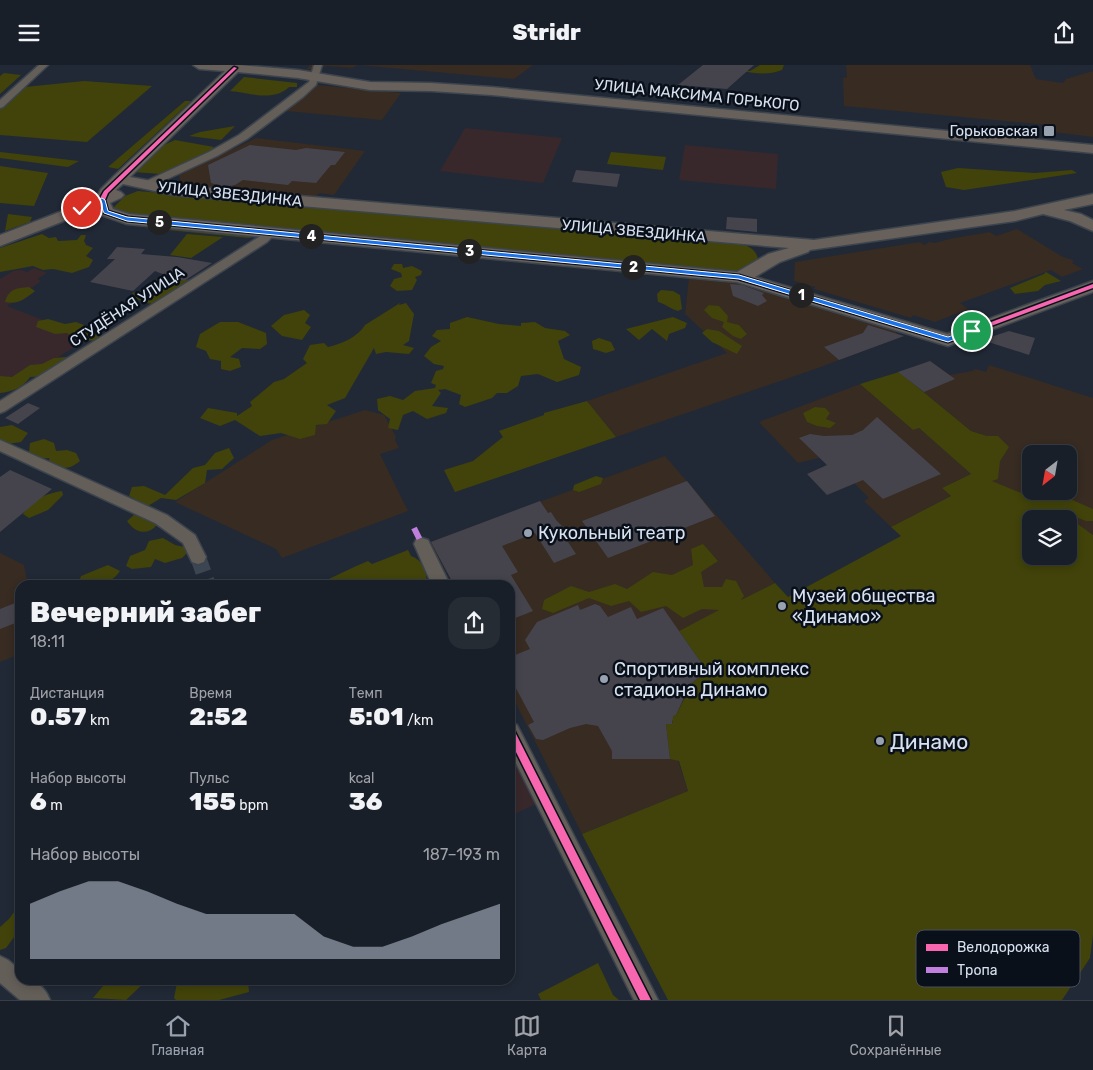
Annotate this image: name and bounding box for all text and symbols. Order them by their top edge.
icon: menu [15,19,43,47]
text: Stridr [512,19,581,46]
icon: share [1050,19,1078,47]
street label: УЛИЦА МАКСИМА ГОРЬКОГО [594,75,800,115]
place label: Горьковская [949,122,1038,140]
marker: Горьковская [1042,124,1056,138]
street label: УЛИЦА ЗВЕЗДИНКА [157,177,303,211]
pin [61,187,103,229]
icon: check [68,194,96,222]
pin: 5 [146,209,172,235]
text: 5 [155,214,164,231]
street label: УЛИЦА ЗВЕЗДИНКА [561,216,707,246]
pin: 4 [298,223,324,249]
text: 4 [307,228,316,245]
pin: 3 [456,239,482,263]
text: 3 [465,243,474,260]
pin: 2 [620,255,646,279]
text: 2 [629,259,638,276]
street label: СТУДЁНАЯ УЛИЦА [66,263,188,351]
pin: 1 [788,283,814,307]
text: 1 [798,287,805,304]
pin [951,310,993,352]
icon: arrive [958,317,986,345]
north arrow [1022,445,1078,500]
map controls [1022,445,1077,565]
button: layers [1022,510,1077,565]
place label: Кукольный театр [538,522,686,544]
marker: Кукольный театр [522,527,534,539]
place label: Музей общества «Динамо» [792,585,936,628]
text: Вечерний забег [30,596,261,629]
button: share [448,597,500,649]
marker: Музей общества «Динамо» [776,600,788,612]
text: 18:11 [30,632,65,651]
place label: Спортивный комплекс стадиона Динамо [614,658,809,701]
marker: Спортивный комплекс стадиона Динамо [598,673,610,685]
text: Дистанция [30,685,104,702]
text: Время [189,685,232,702]
text: Темп [349,685,382,702]
text: 0.57 [30,702,87,731]
text: 2:52 [189,702,248,731]
text: 5:01 [349,702,404,731]
text: km [87,712,110,729]
text: /km [404,712,434,729]
place label: Динамо [890,729,968,754]
marker: Динамо [874,735,886,747]
text: Набор высоты [30,770,126,787]
text: Пульс [189,770,229,787]
text: kcal [349,770,374,787]
text: 6 [30,787,47,816]
text: 155 [189,787,236,816]
text: 36 [349,787,383,816]
text: m [47,797,63,814]
text: bpm [236,797,268,814]
text: Набор высоты [30,845,140,864]
text: 187–193 m [423,845,500,864]
legend [916,930,1080,987]
text: Велодорожка [957,939,1050,956]
text: Тропа [957,962,998,979]
tab: Главная [151,1012,205,1059]
tab: Карта [507,1012,547,1059]
tab: Сохранённые [850,1012,942,1059]

